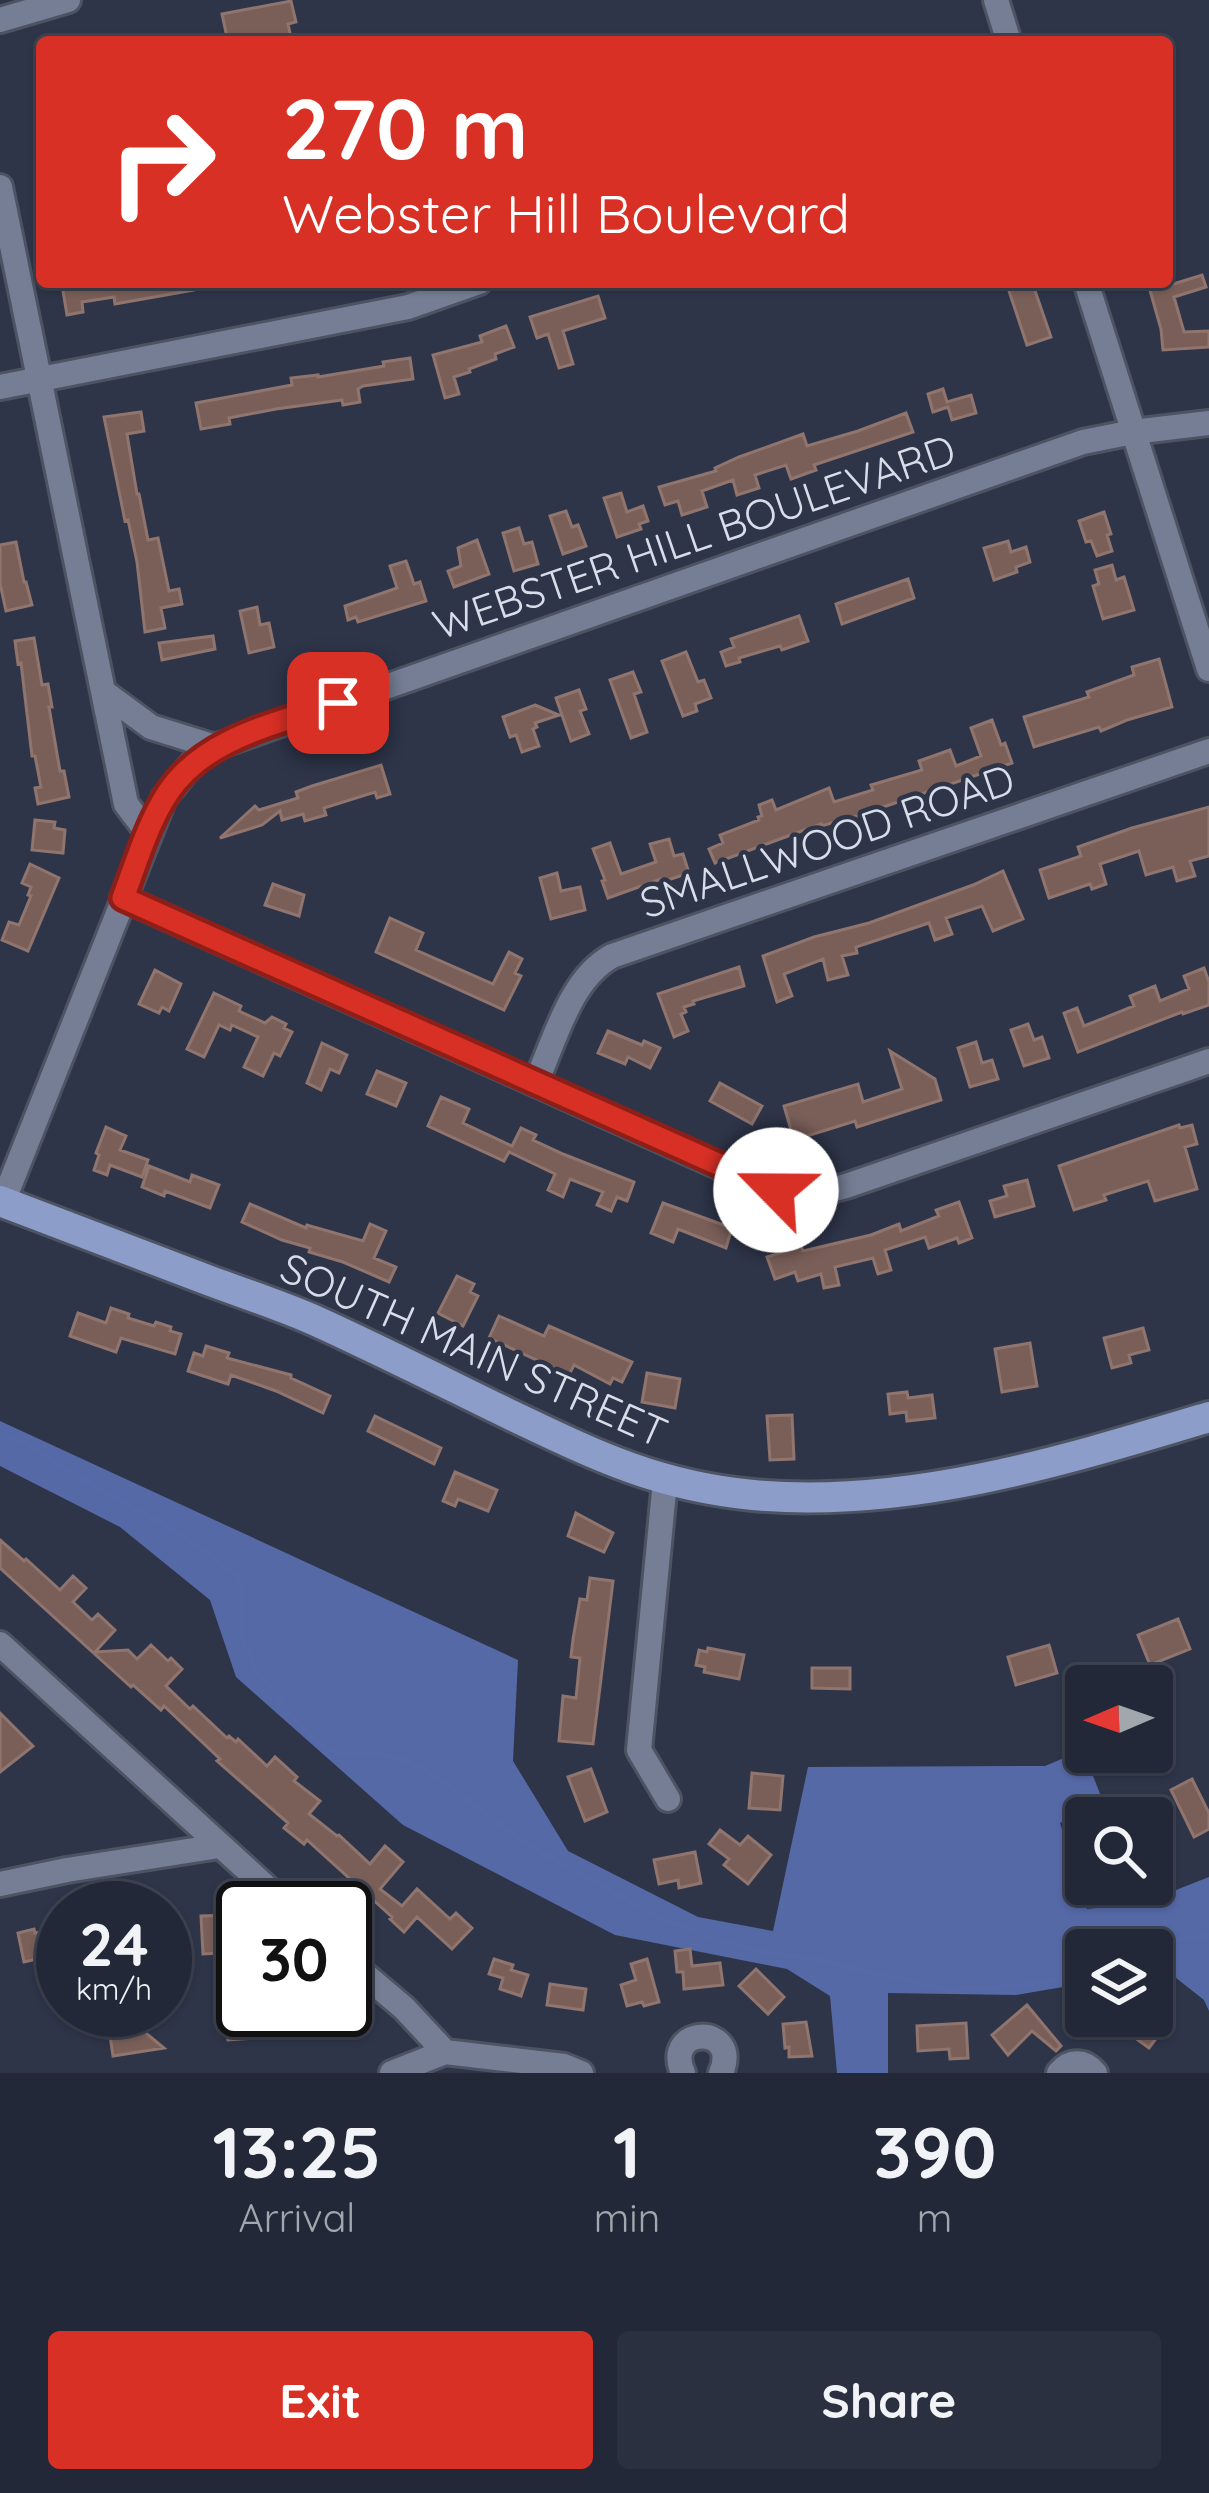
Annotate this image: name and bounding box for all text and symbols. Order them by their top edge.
text: 270 m [282,75,528,180]
icon: right [84,84,240,240]
text: Webster Hill Boulevard [282,179,850,247]
street label: WEBSTER HILL BOULEVARD [426,422,962,651]
pin [287,652,389,754]
icon: arrive [305,670,371,736]
street label: SMALLWOOD ROAD [633,752,1021,929]
position arrow [713,1127,839,1253]
street label: SOUTH MAIN STREET [273,1240,676,1459]
north arrow [1065,1665,1173,1773]
map controls [1065,1665,1173,2037]
button: search [1065,1797,1173,1905]
speed limit sign: 30 [216,1881,372,2037]
text: 24 [79,1906,149,1981]
button: layers [1065,1929,1173,2037]
text: km/h [76,1970,152,2008]
text: 13:25 [212,2106,381,2196]
text: 1 [613,2106,641,2196]
text: 390 [873,2106,996,2196]
text: Arrival [238,2193,355,2242]
text: min [594,2193,660,2242]
text: m [917,2193,952,2242]
button: Exit [48,2331,593,2469]
button: Share [617,2331,1161,2469]

